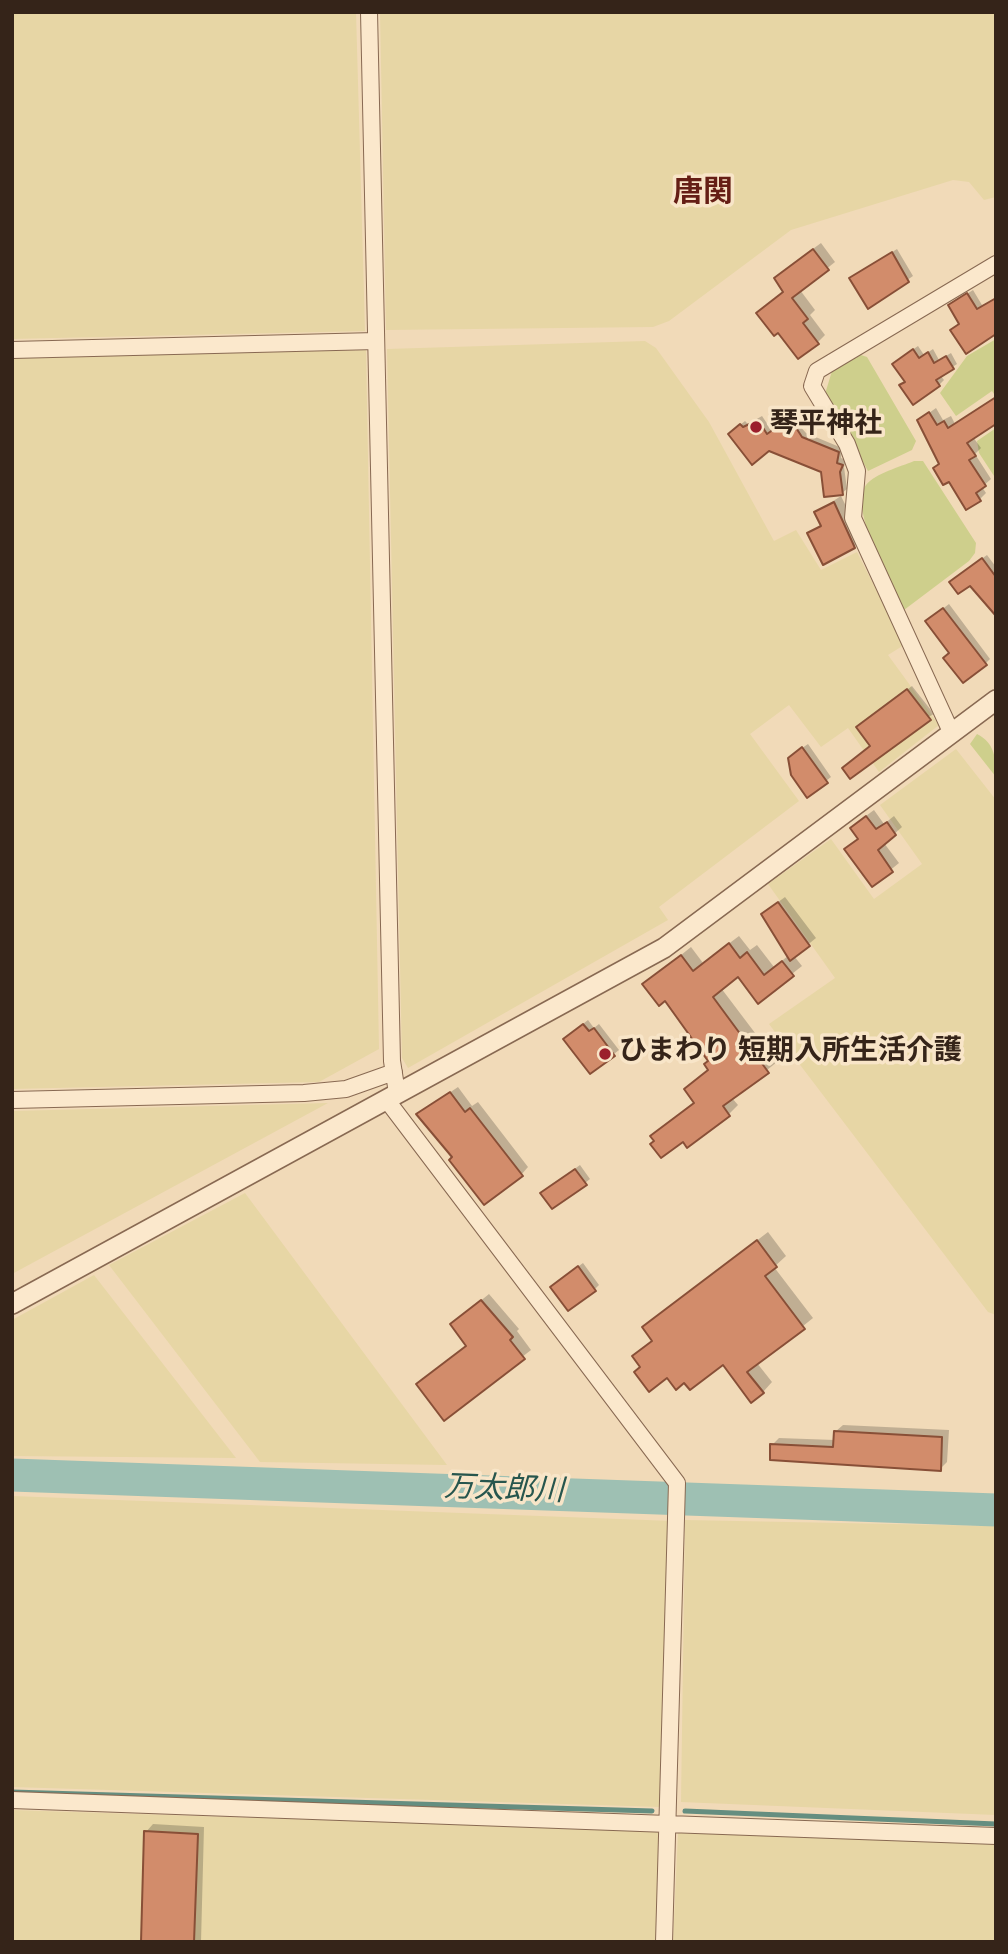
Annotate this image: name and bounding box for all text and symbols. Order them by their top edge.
district label: 唐関 [673,177,733,213]
place label: 琴平神社 [770,410,882,444]
marker: 琴平神社 [748,419,764,435]
place label: ひまわり 短期入所生活介護 [619,1037,962,1071]
marker: ひまわり 短期入所生活介護 [597,1046,613,1062]
water label: 万太郎川 [443,1472,565,1512]

